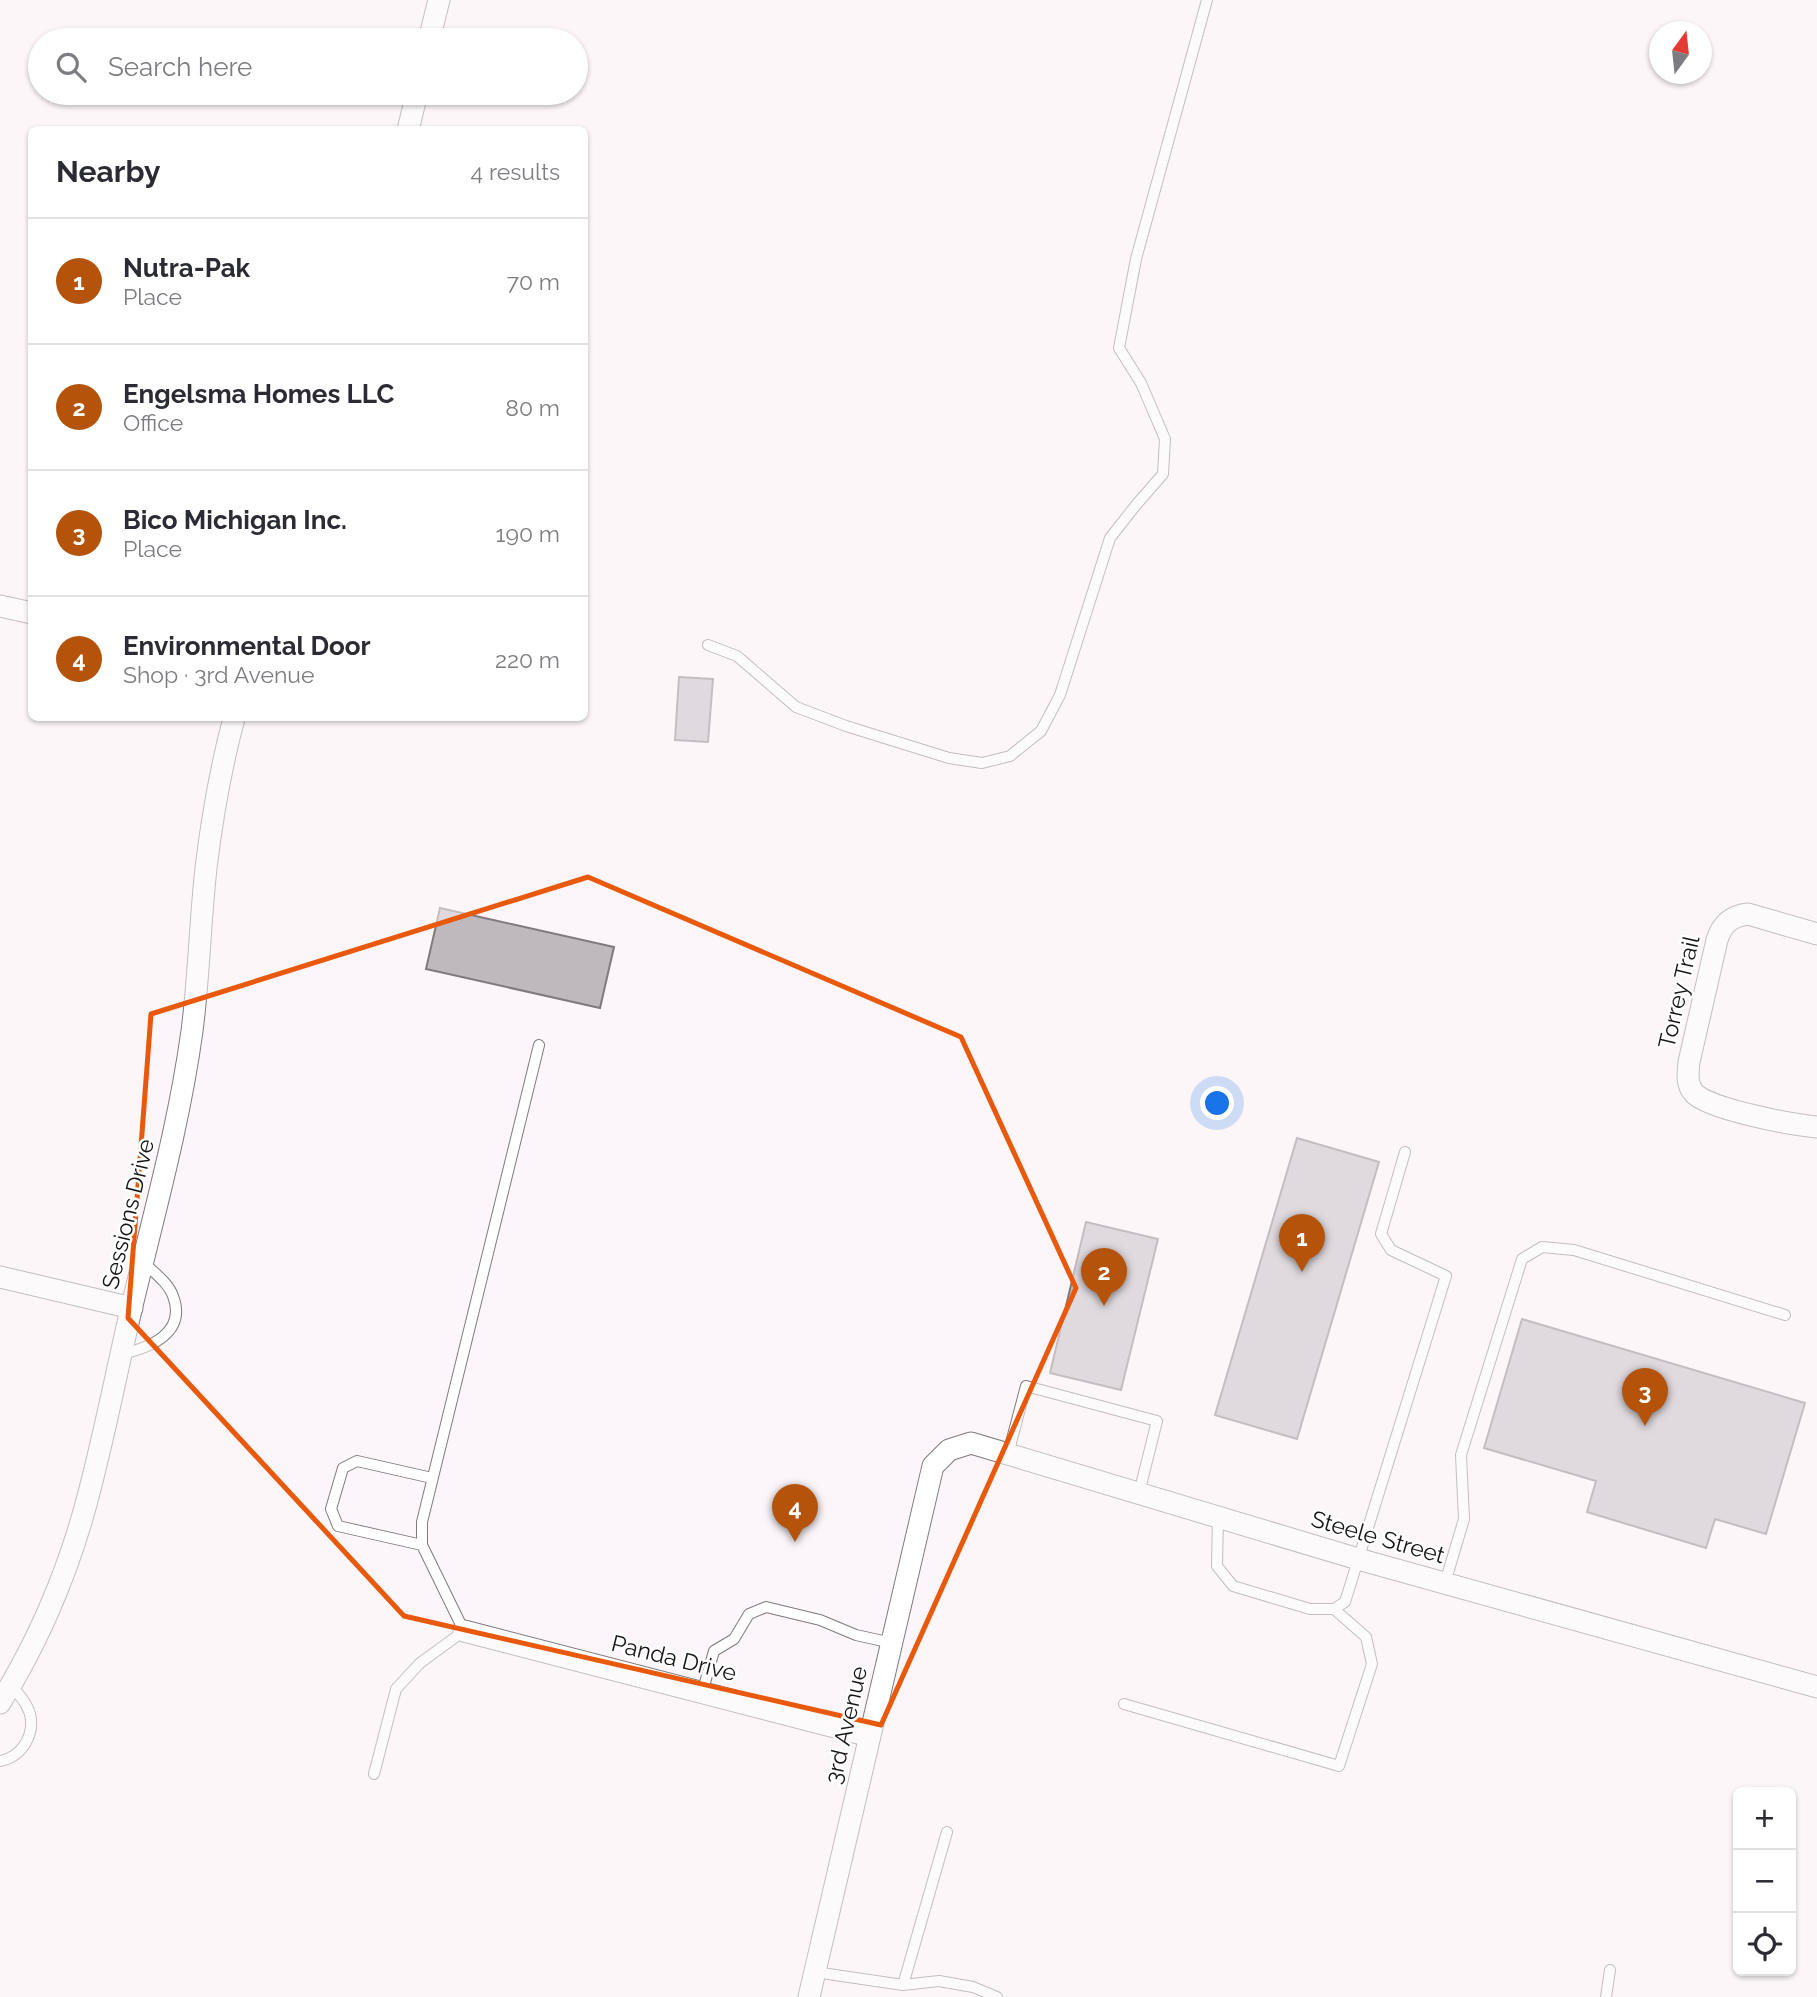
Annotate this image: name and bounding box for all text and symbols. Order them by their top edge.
north arrow [1649,21,1712,84]
search box [28,28,588,105]
icon: search [52,48,90,86]
text: Search here [108,52,252,82]
text: Nearby [56,154,160,189]
text: 4 results [471,158,560,185]
text: Nutra-Pak [123,253,250,283]
text: 1 [73,268,85,295]
text: 70 m [507,268,560,295]
text: Place [123,283,182,310]
text: Engelsma Homes LLC [123,379,394,409]
text: 2 [73,394,85,421]
text: 80 m [505,394,560,421]
text: Office [123,409,183,436]
text: Bico Michigan Inc. [123,505,347,535]
text: 3 [73,520,85,547]
text: 190 m [496,520,560,547]
text: Place [123,535,182,562]
text: Environmental Door [123,631,371,661]
text: 4 [72,646,86,673]
text: 220 m [495,646,560,673]
text: Shop · 3rd Avenue [123,661,315,688]
street label: Torrey Trail [1652,932,1705,1051]
your location [1200,1086,1234,1120]
street label: Sessions Drive [96,1136,159,1292]
pin: 1 [1279,1214,1325,1272]
pin: 2 [1081,1248,1127,1306]
pin: 3 [1622,1368,1668,1426]
pin: 4 [772,1484,818,1542]
street label: Steele Street [1308,1505,1448,1569]
street label: Panda Drive [609,1629,739,1686]
street label: 3rd Avenue [819,1663,872,1786]
map controls [1733,1787,1796,1976]
button: + [1733,1787,1796,1850]
button: − [1733,1850,1796,1913]
button: locate [1733,1913,1796,1976]

